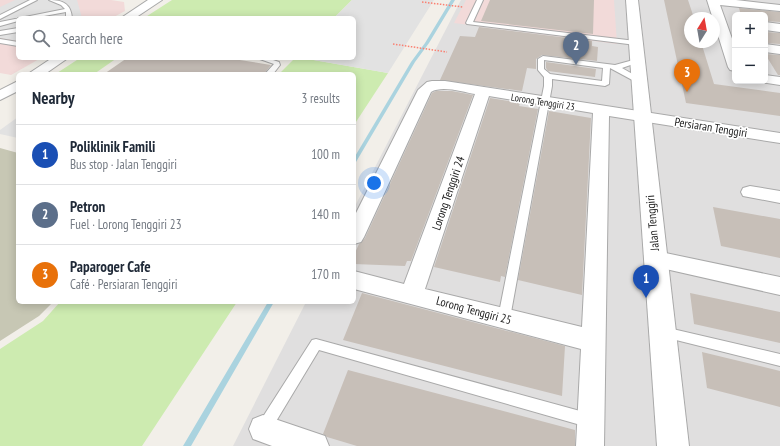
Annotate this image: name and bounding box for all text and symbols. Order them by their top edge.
north arrow [684,12,720,48]
map controls [732,12,768,84]
button: + [732,12,768,48]
search box [16,16,356,60]
icon: search [30,27,52,49]
text: Search here [62,29,123,48]
pin: 2 [563,32,589,65]
button: − [732,48,768,84]
pin: 3 [674,59,700,92]
text: Nearby [32,87,75,109]
text: 3 results [301,90,340,107]
street label: Lorong Tenggiri 23 [510,91,576,113]
street label: Persiaran Tenggiri [673,114,749,140]
text: Poliklinik Famili [70,137,155,156]
text: 1 [42,146,48,163]
text: 100 m [311,146,340,163]
street label: Lorong Tenggiri 24 [428,153,468,232]
text: Bus stop · Jalan Tenggiri [70,156,177,173]
your location [364,173,384,193]
street label: Jalan Tenggiri [642,194,662,253]
text: Petron [70,197,105,216]
text: 2 [42,206,48,223]
text: 140 m [311,206,340,223]
text: Fuel · Lorong Tenggiri 23 [70,216,182,233]
text: Paparoger Cafe [70,257,151,276]
pin: 1 [633,265,659,298]
text: 3 [42,266,48,283]
text: 170 m [311,266,340,283]
text: Café · Persiaran Tenggiri [70,276,178,293]
street label: Lorong Tenggiri 25 [435,293,513,327]

